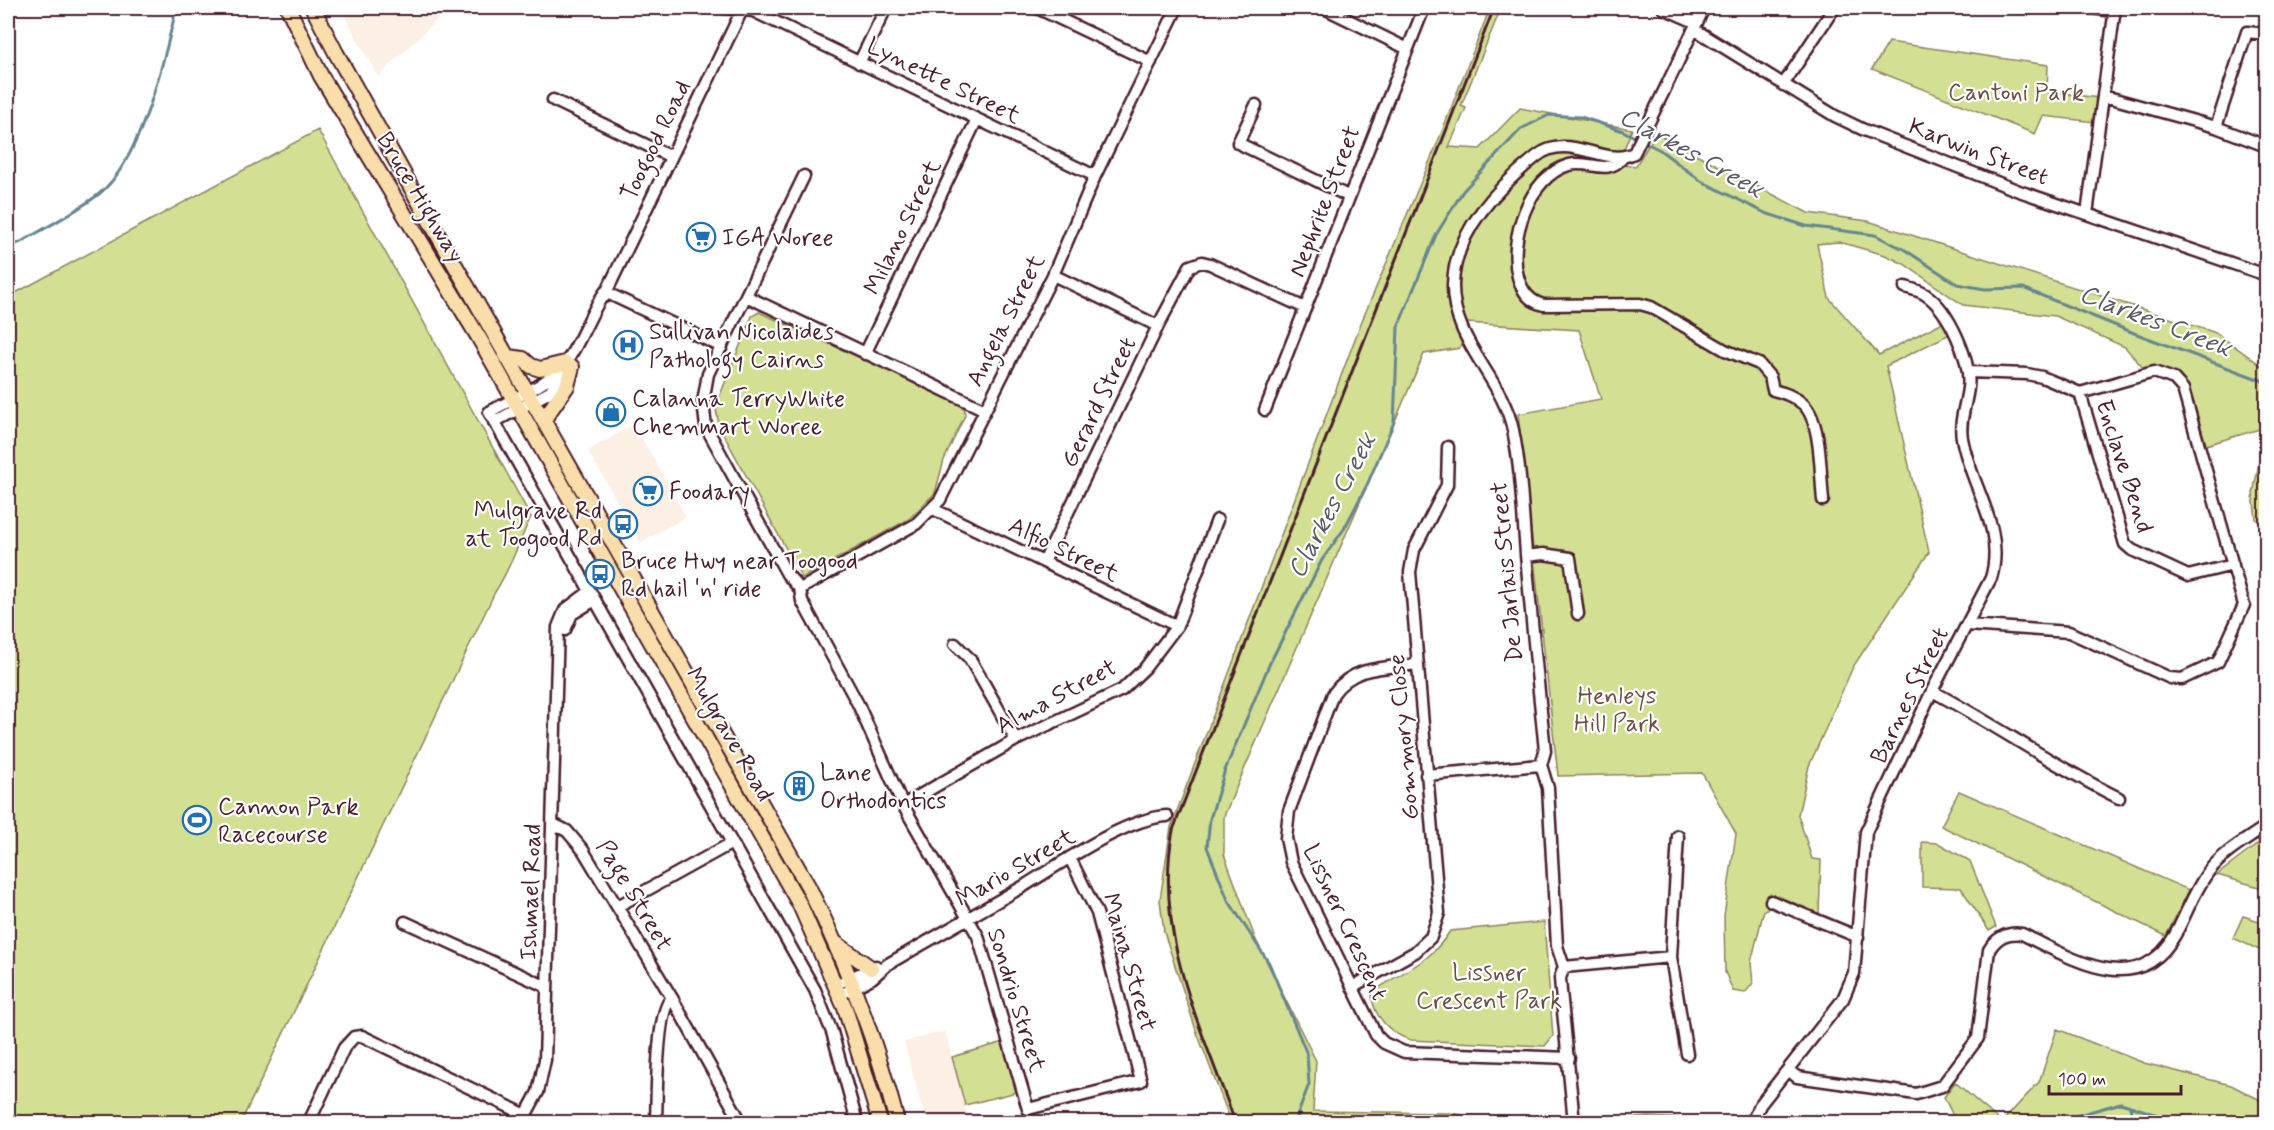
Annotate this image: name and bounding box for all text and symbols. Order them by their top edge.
street label: Lynette Street [861,31,1025,132]
street label: Toogood Road [614,75,701,207]
park label: Cantoni Park [1948,78,2084,109]
water label: Clarkes Creek [1613,100,1770,208]
street label: Karwin Street [1904,112,2053,193]
street label: Nephrite Street [1282,121,1368,282]
street label: Bruce Highway [366,127,471,270]
street label: Milano Street [857,155,949,300]
supermarket icon: IGA Woree [685,221,717,253]
place label: IGA Woree [722,223,834,254]
street label: Angela Street [960,249,1056,393]
water label: Clarkes Creek [2075,277,2237,367]
place label: Sullivan Nicolaides Pathology Cairns [649,317,835,379]
hospital icon: Sullivan Nicolaides Pathology Cairns [612,329,644,361]
street label: Gerard Street [1054,332,1144,473]
place label: Calanna TerryWhite Chemmart Woree [632,384,845,443]
shop icon: Calanna TerryWhite Chemmart Woree [595,396,627,428]
street label: Enclave Bend [2087,396,2160,537]
water label: Clarkes Creek [1280,426,1386,585]
supermarket icon: Foodary [632,475,664,507]
place label: Foodary [669,477,750,508]
street label: De Jarlais Street [1484,480,1531,664]
place label: Mulgrave Rd at Toogood Rd [466,496,602,557]
bus stop icon: Mulgrave Rd at Toogood Rd [607,508,639,540]
street label: Alfio Street [1003,510,1124,590]
place label: Bruce Hwy near Toogood Rd hail 'n' ride [621,546,858,605]
bus stop icon: Bruce Hwy near Toogood Rd hail 'n' ride [584,558,616,590]
street label: Barnes Street [1864,622,1957,769]
street label: Alma Street [991,652,1123,742]
street label: Gommory Close [1382,653,1427,821]
street label: Mulgrave Road [676,662,780,809]
park label: Henleys Hill Park [1574,681,1660,740]
place label: Lane Orthodontics [820,758,947,817]
building icon: Lane Orthodontics [783,770,815,802]
place label: Cannon Park Racecourse [218,792,359,851]
sports icon: Cannon Park Racecourse [181,804,213,836]
street label: Mario Street [950,822,1081,915]
street label: Ishmael Road [514,823,549,961]
street label: Page Street [586,834,679,959]
street label: Lissner Crescent [1295,840,1394,1006]
street label: Maina Street [1094,890,1163,1035]
street label: Sondrio Street [979,925,1052,1076]
park label: Lissner Crescent Park [1416,958,1562,1017]
scale bar [2049,1058,2181,1096]
text: 100 m [2058,1068,2106,1092]

